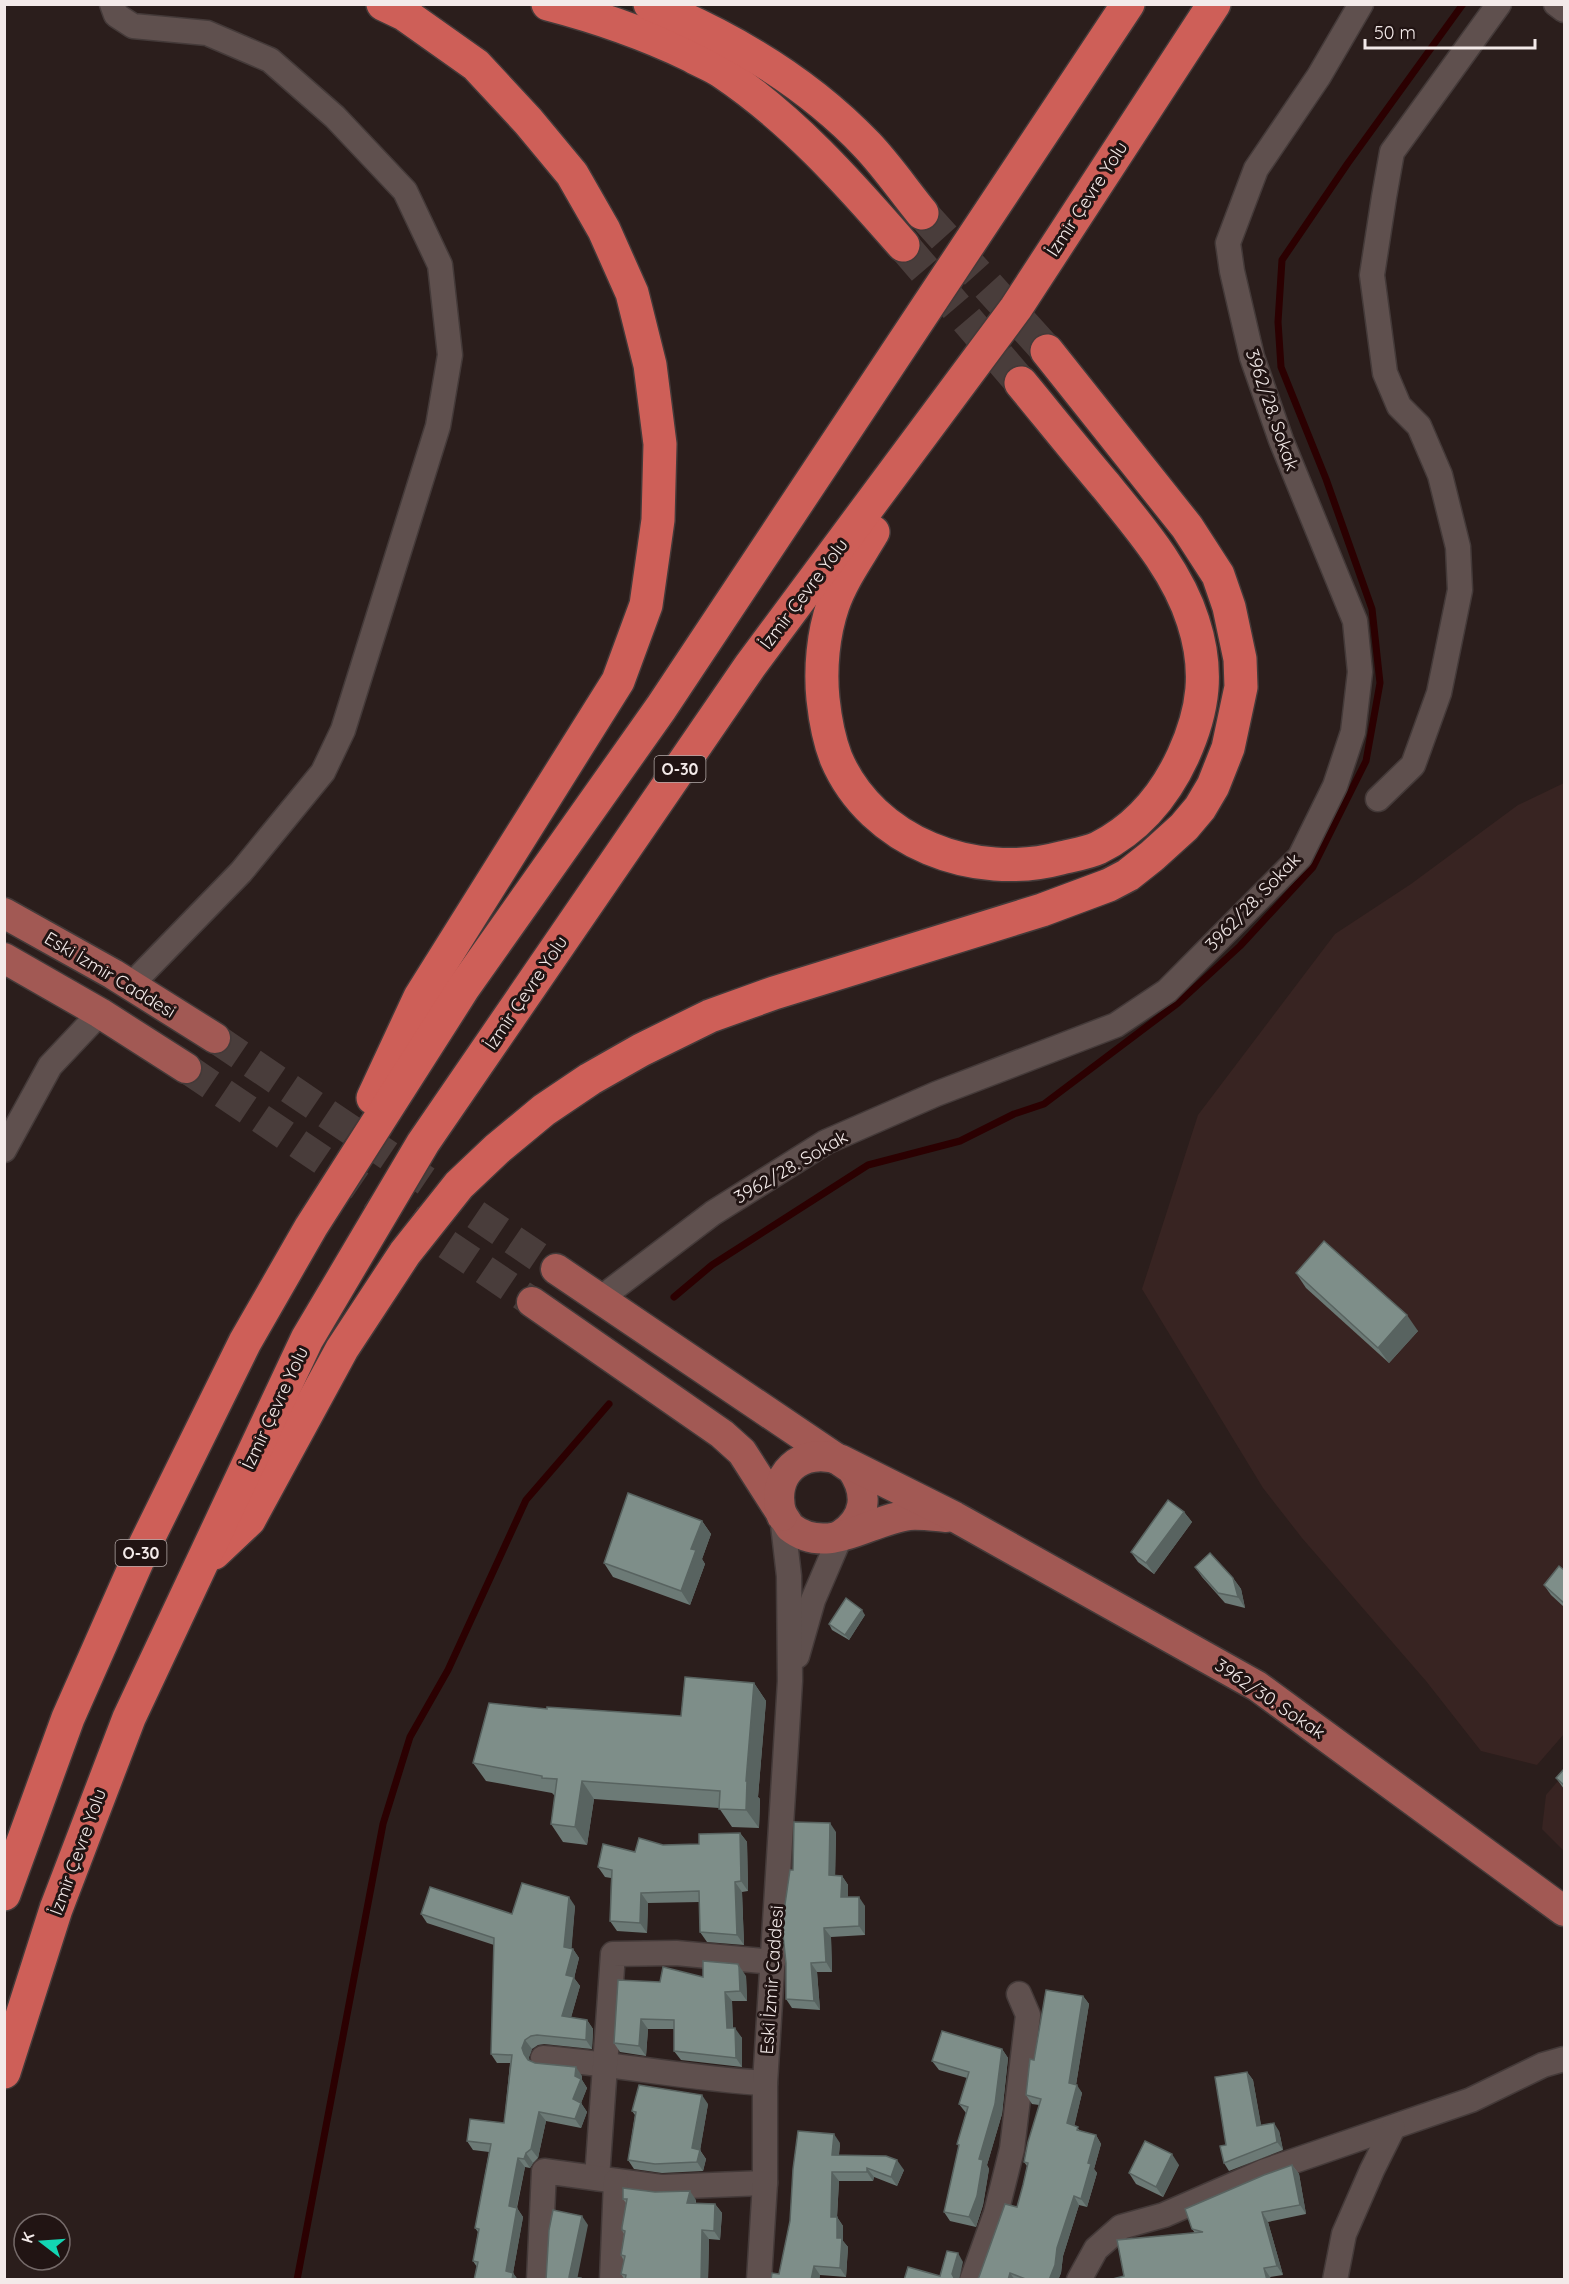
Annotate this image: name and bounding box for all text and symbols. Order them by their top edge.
scale bar [1365,12,1534,50]
text: 50 m [1374,21,1416,44]
street label: İzmir Çevre Yolu [1041,137,1132,261]
street label: 3962/28. Sokak [1241,346,1304,474]
street label: İzmir Çevre Yolu [754,534,853,654]
road number: O-30 [654,756,706,782]
street label: 3962/28. Sokak [1200,848,1305,955]
street label: Eski İzmir Caddesi [40,926,180,1023]
street label: İzmir Çevre Yolu [479,931,572,1054]
street label: 3962/28. Sokak [730,1125,852,1208]
street label: İzmir Çevre Yolu [236,1343,313,1473]
road number: O-30 [116,1540,166,1566]
street label: 3962/30. Sokak [1211,1653,1330,1744]
street label: İzmir Çevre Yolu [44,1786,111,1918]
street label: Eski İzmir Caddesi [755,1905,788,2055]
north arrow [12,2212,72,2272]
text: K [17,2230,39,2246]

